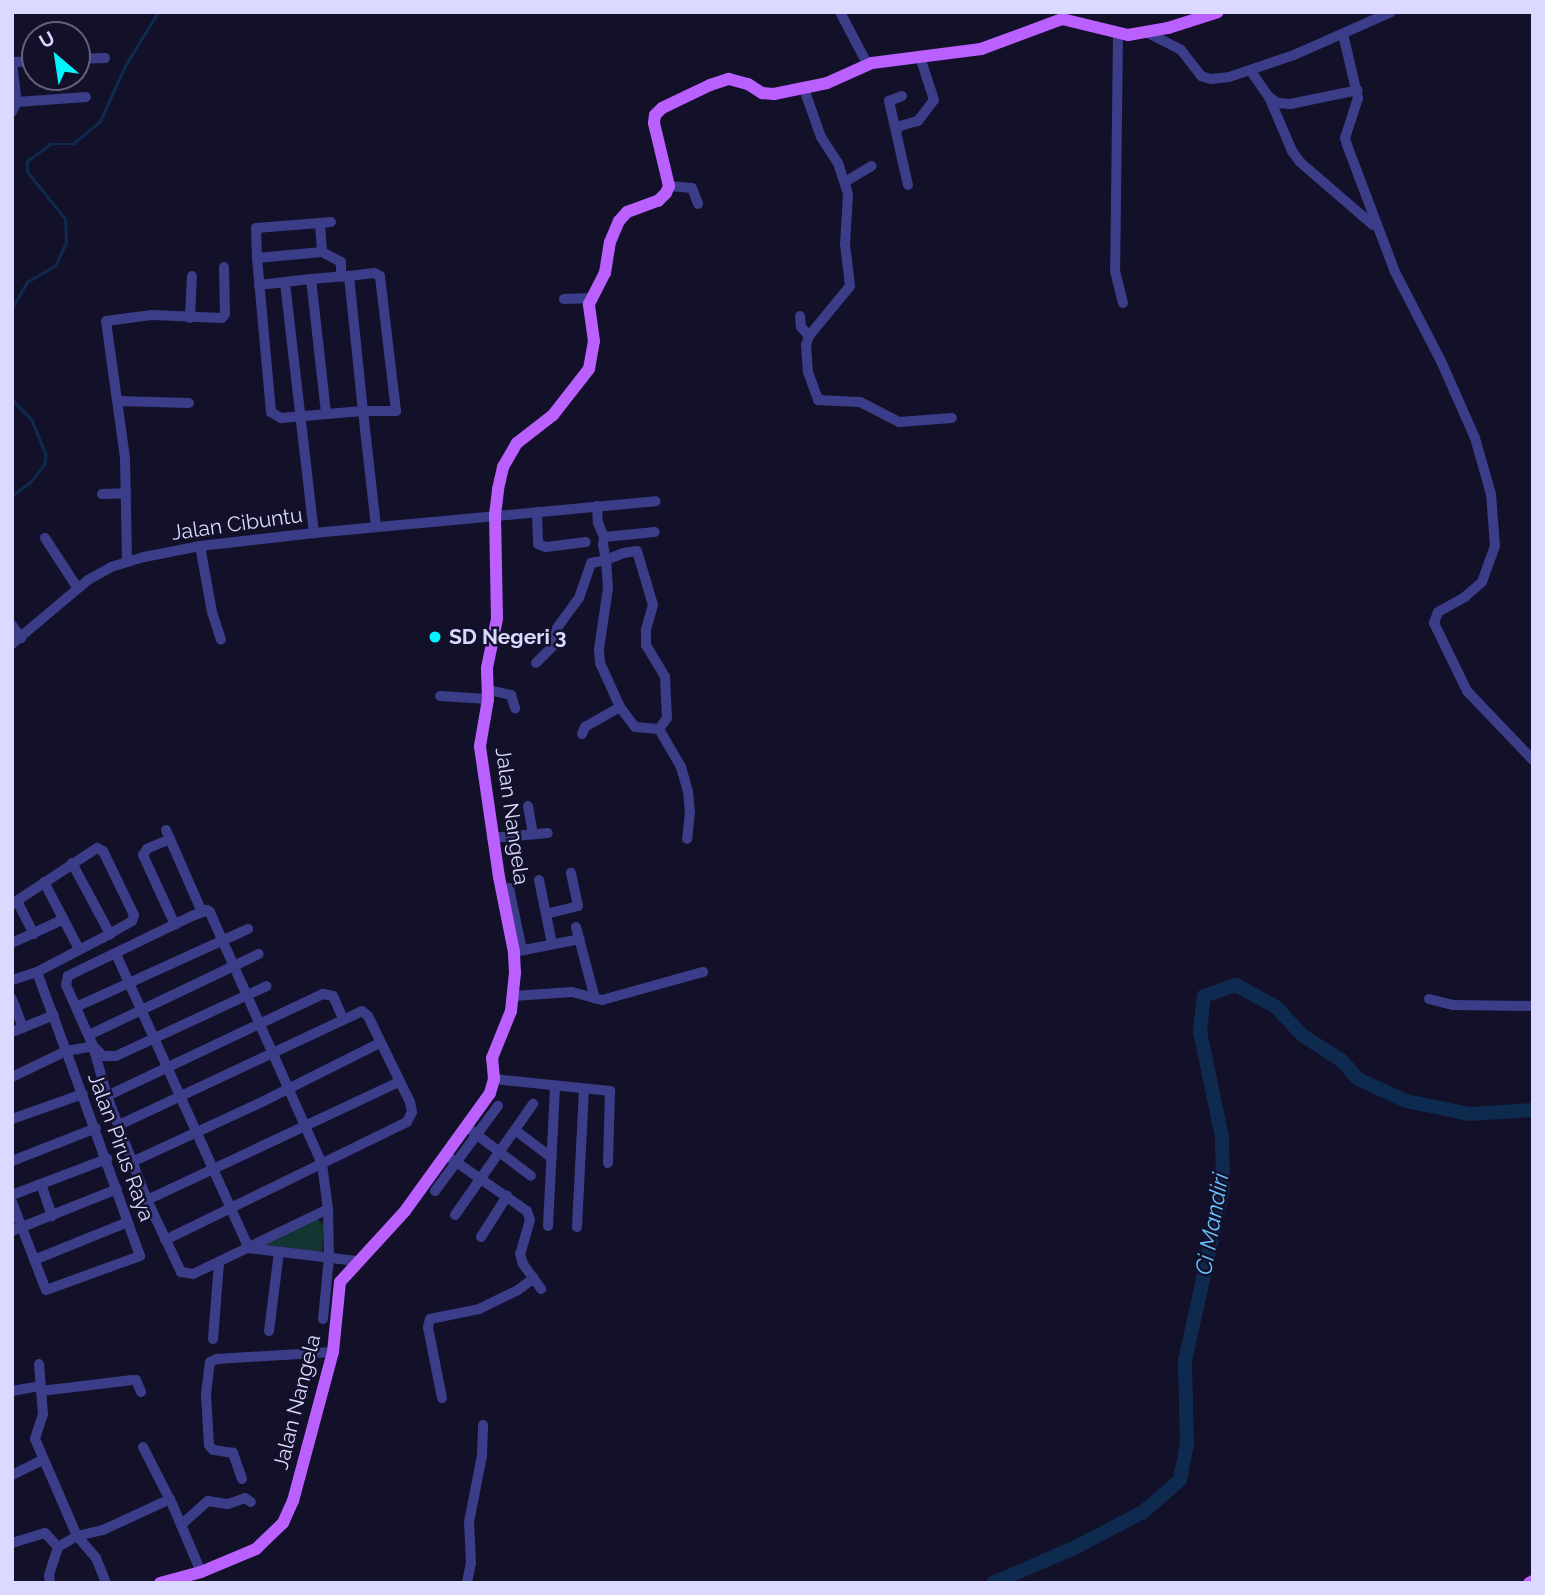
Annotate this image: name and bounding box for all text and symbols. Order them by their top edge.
north arrow [21,21,91,91]
text: U [35,26,58,52]
street label: Jalan Cibuntu [170,502,304,546]
place label: SD Negeri 3 [449,624,566,650]
marker: SD Negeri 3 [427,629,443,645]
street label: Jalan Nangela [490,746,534,886]
street label: Jalan Pirus Raya [82,1069,160,1225]
water label: Ci Mandiri [1189,1171,1235,1277]
street label: Jalan Nangela [268,1332,326,1472]

